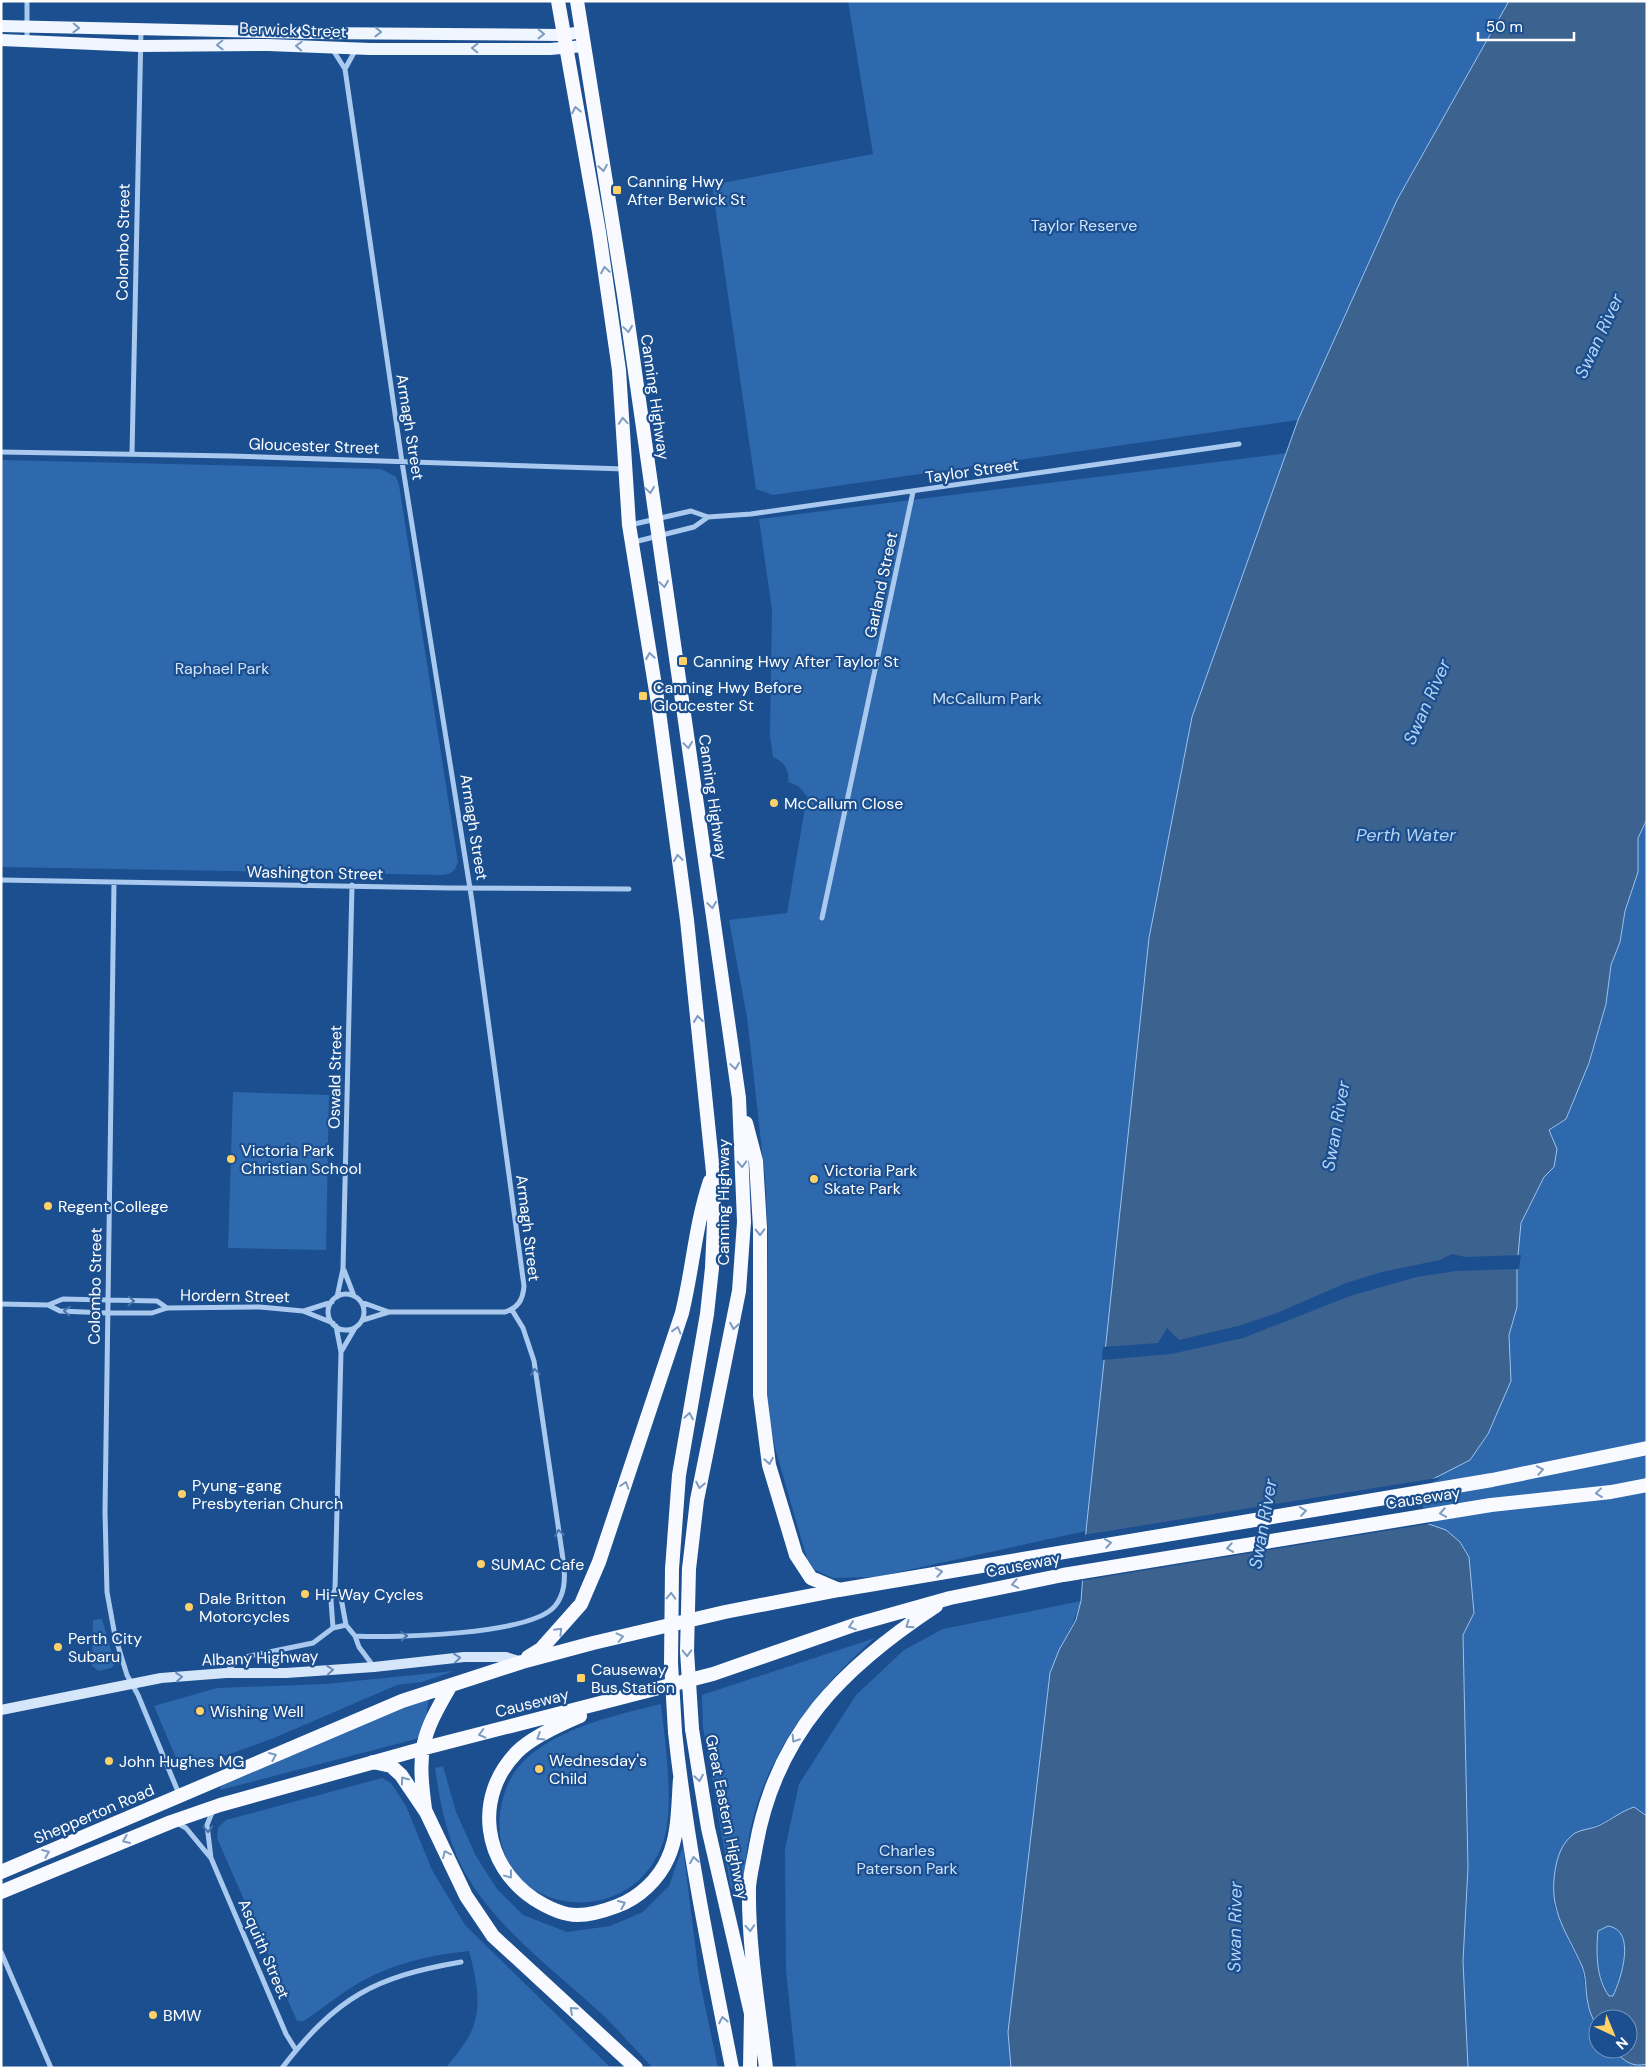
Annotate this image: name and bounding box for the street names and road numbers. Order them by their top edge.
street label: Berwick Street [239,18,347,42]
street label: Colombo Street [111,183,135,301]
street label: Canning Highway [636,333,674,461]
street label: Armagh Street [391,372,429,482]
street label: Gloucester Street [248,433,380,459]
street label: Taylor Street [924,454,1020,488]
street label: Garland Street [860,530,902,640]
street label: Canning Highway [694,733,732,861]
street label: Armagh Street [455,772,493,882]
street label: Washington Street [246,861,384,885]
street label: Oswald Street [324,1025,346,1129]
street label: Canning Highway [713,1138,734,1265]
street label: Armagh Street [511,1174,545,1282]
street label: Colombo Street [83,1227,107,1345]
street label: Hordern Street [180,1285,290,1307]
street label: Causeway [1384,1482,1462,1514]
street label: Causeway [984,1547,1062,1583]
street label: Albany Highway [201,1645,319,1671]
street label: Causeway [493,1684,571,1722]
street label: Great Eastern Highway [701,1733,753,1902]
street label: Shepperton Road [31,1779,157,1849]
street label: Asquith Street [233,1896,295,2002]

